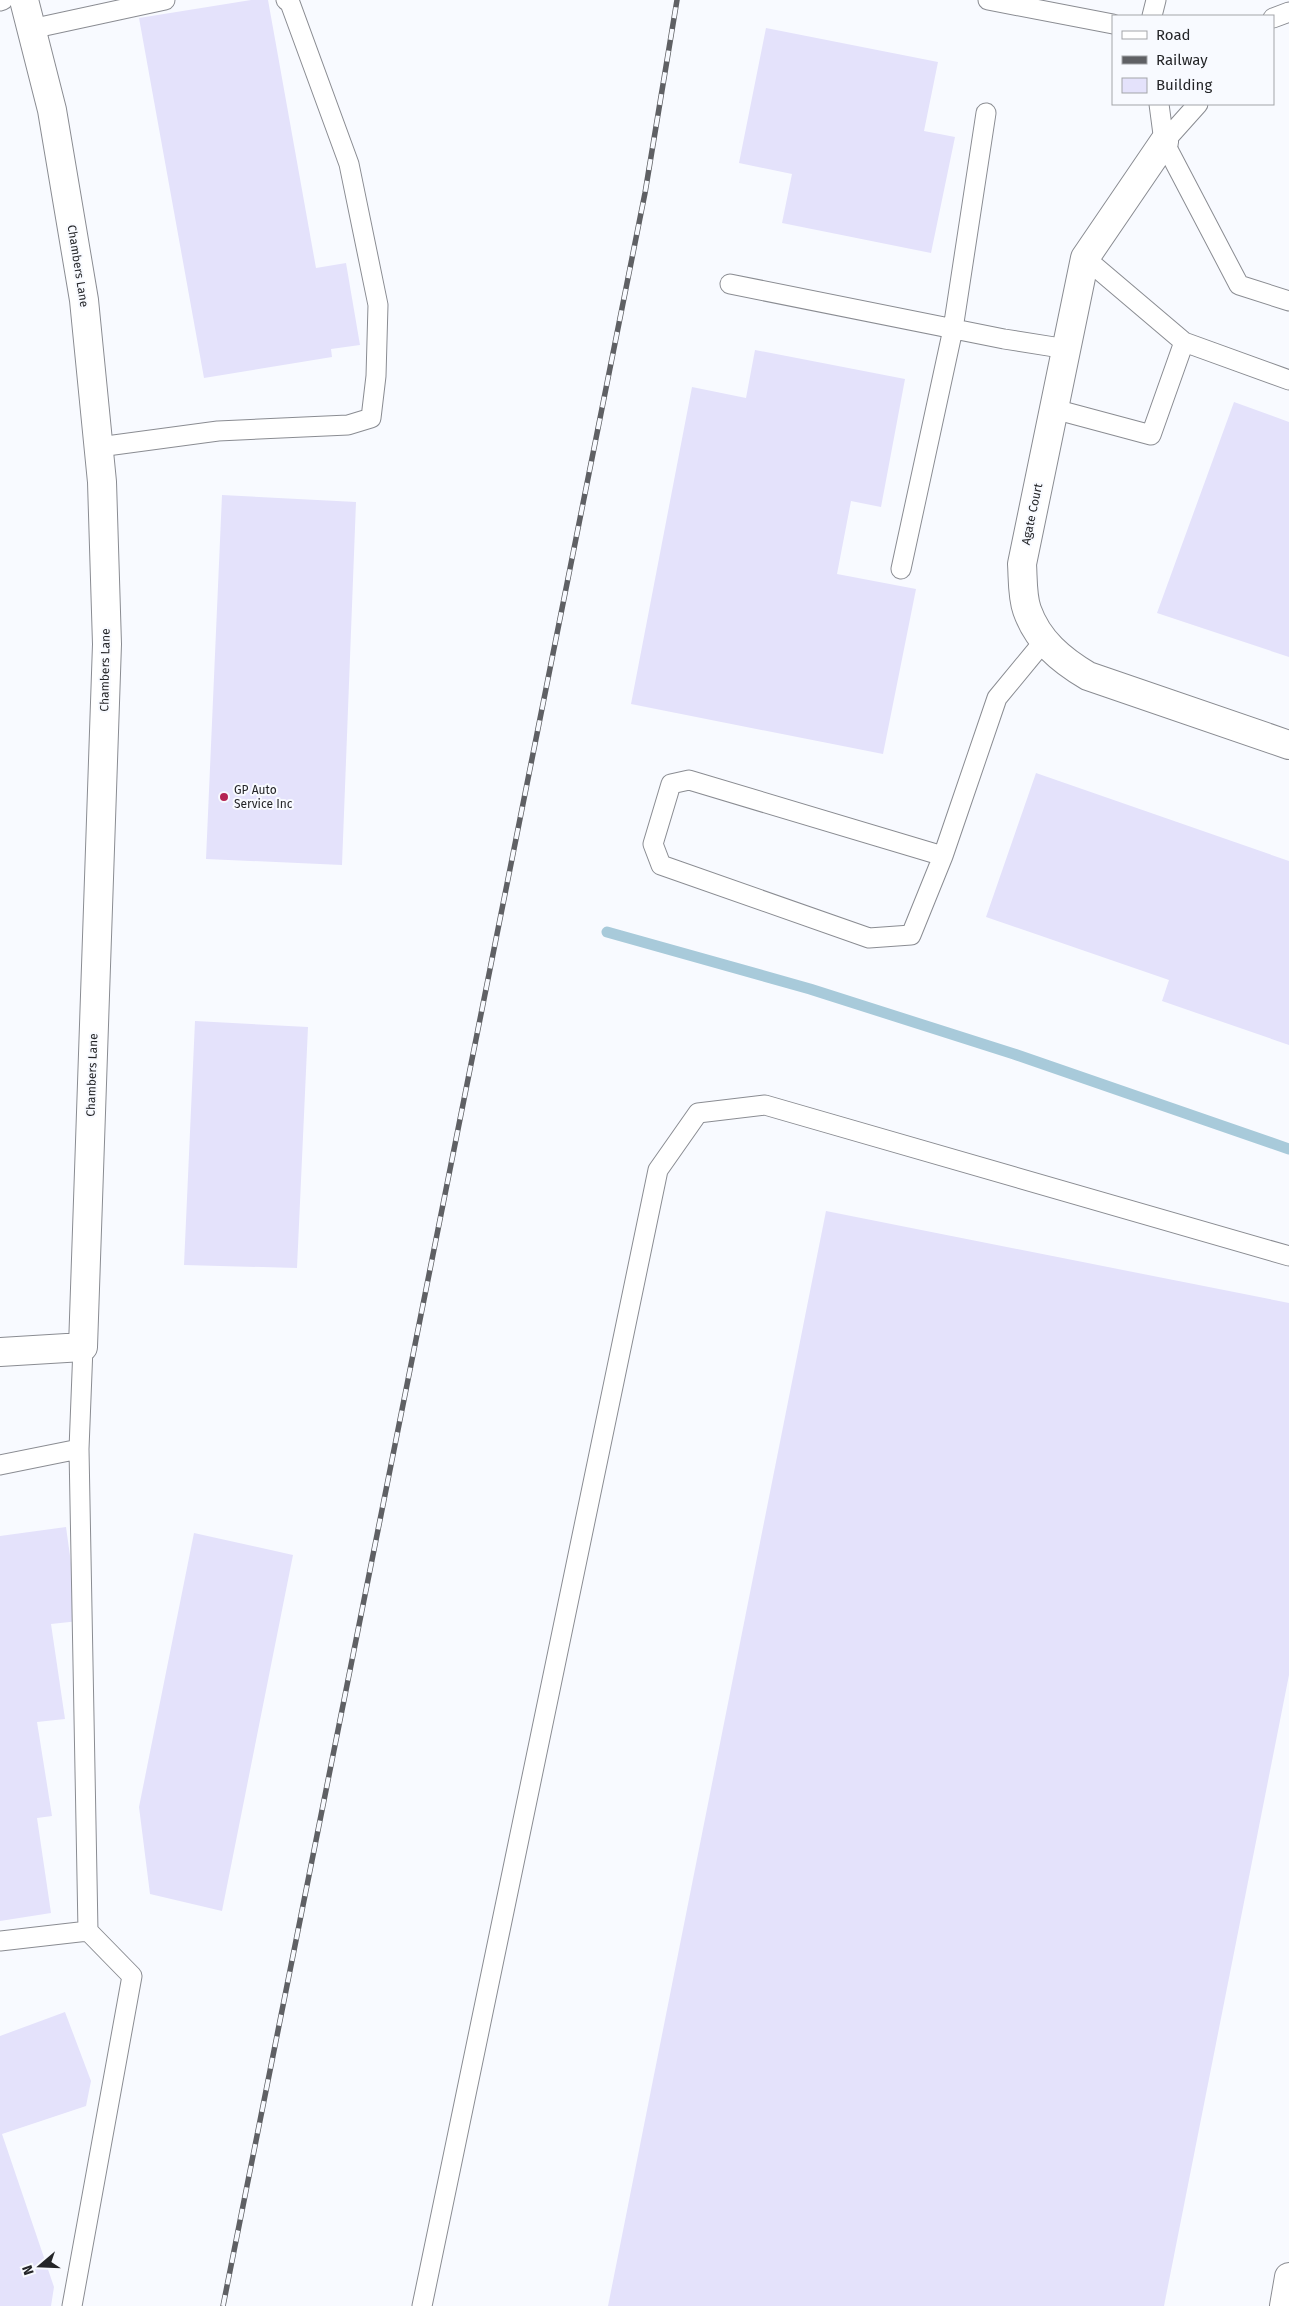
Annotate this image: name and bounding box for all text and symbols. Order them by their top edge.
legend [1112,15,1274,105]
text: Road [1156,26,1191,44]
text: Railway [1156,51,1208,69]
text: Building [1156,76,1212,94]
street label: Chambers Lane [65,224,91,308]
street label: Agate Court [1019,481,1046,546]
street label: Chambers Lane [97,628,113,712]
place label: GP Auto Service Inc [234,783,293,811]
marker: GP Auto Service Inc [218,791,230,803]
street label: Chambers Lane [84,1033,100,1117]
north arrow [15,2241,65,2291]
text: N [19,2263,38,2277]

